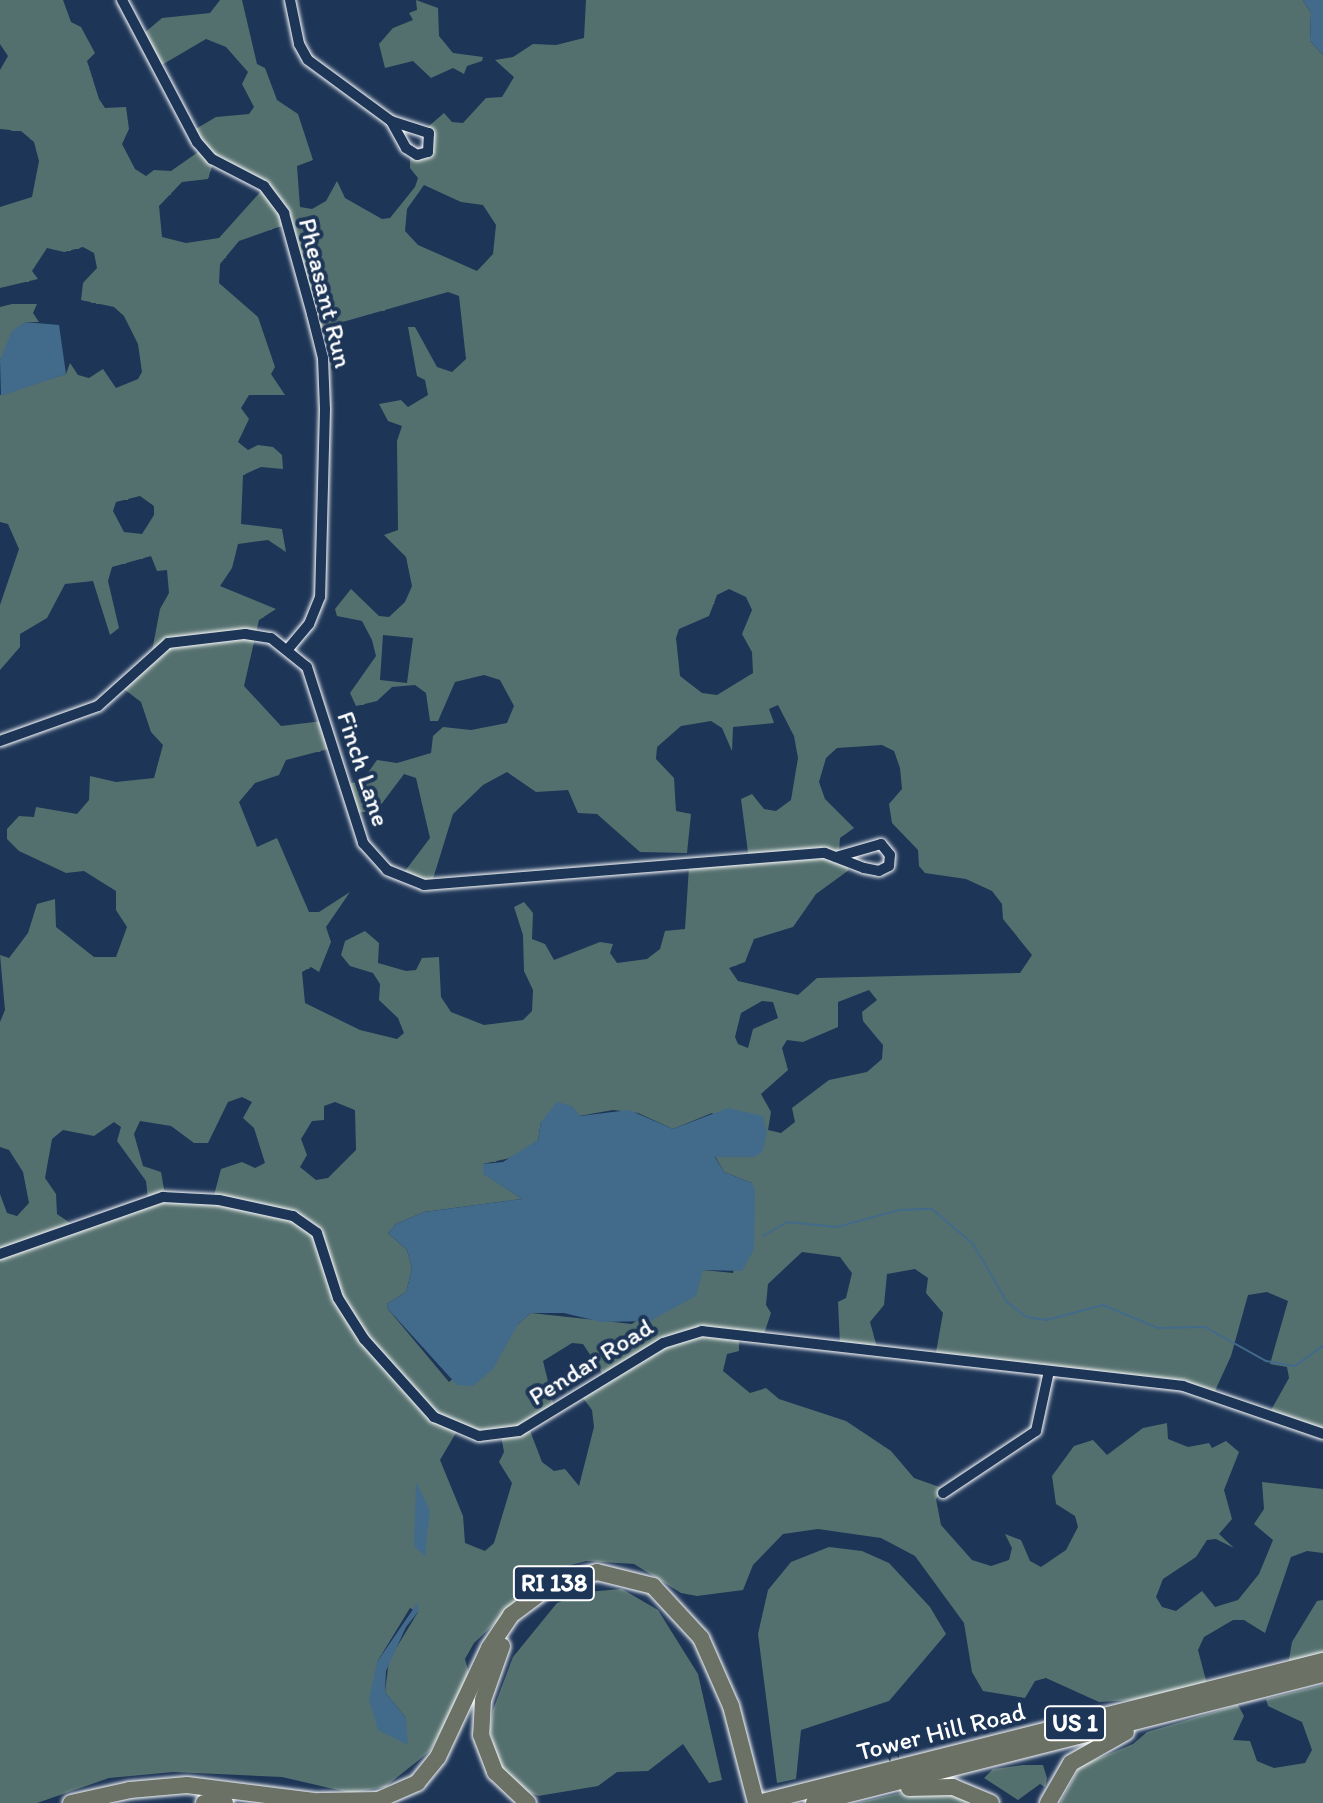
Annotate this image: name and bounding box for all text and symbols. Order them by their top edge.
street label: Pheasant Run [291,214,359,372]
street label: Finch Lane [330,707,396,831]
street label: Pendar Road [523,1312,659,1412]
road number: RI 138 [512,1563,596,1603]
street label: Tower Hill Road [854,1696,1028,1768]
road number: US 1 [1043,1703,1107,1743]

